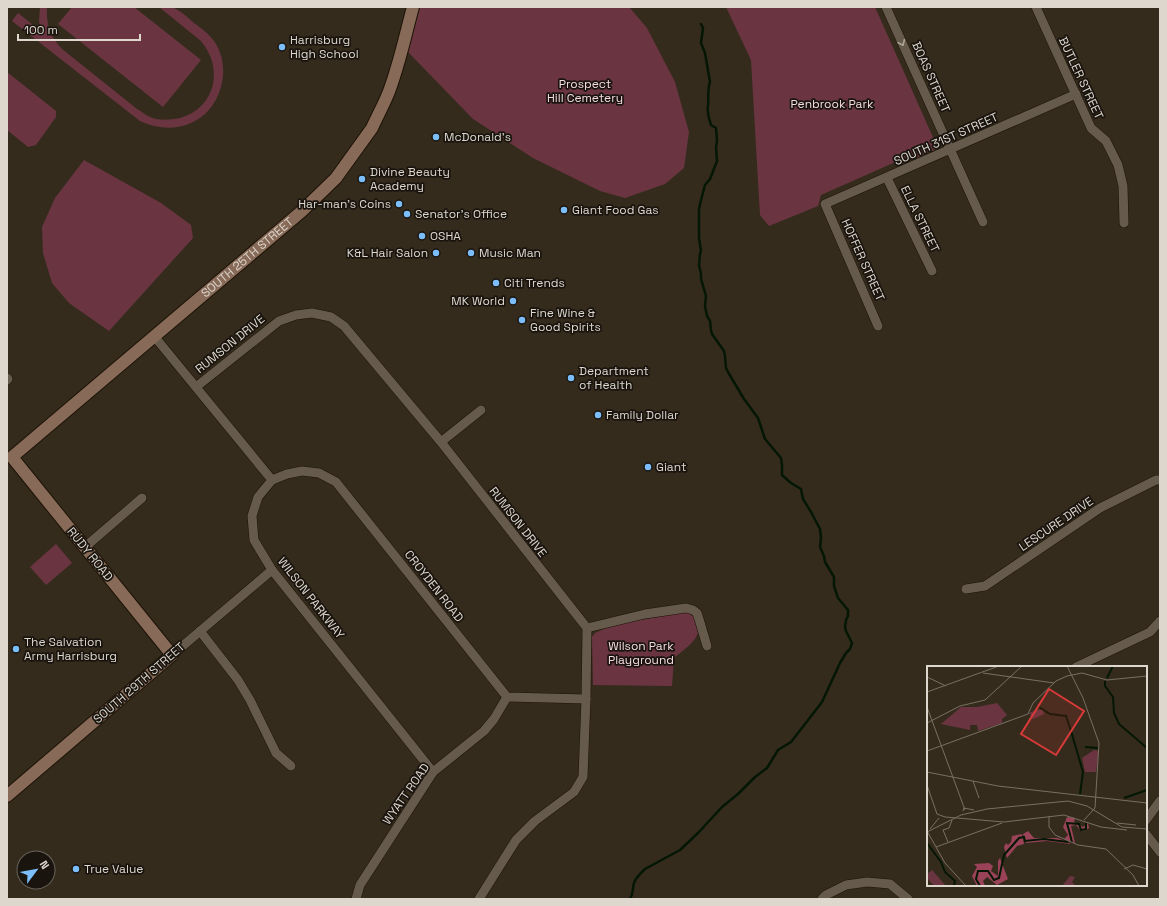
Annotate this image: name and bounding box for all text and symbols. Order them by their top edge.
scale bar [18,16,140,42]
text: 100 m [24,22,58,38]
place label: Harrisburg High School [290,32,359,62]
street label: BUTLER STREET [1055,34,1107,122]
one-way arrow [897,38,905,46]
street label: BOAS STREET [908,39,954,115]
marker: Harrisburg High School [277,42,287,52]
park label: Prospect Hill Cemetery [547,76,623,106]
park label: Penbrook Park [791,96,874,112]
street label: SOUTH 31ST STREET [891,109,1001,169]
place label: McDonald's [444,129,511,145]
marker: McDonald's [431,132,441,142]
place label: Divine Beauty Academy [370,164,450,194]
marker: Divine Beauty Academy [357,174,367,184]
street label: ELLA STREET [897,183,943,255]
place label: Har-man's Coins [298,196,391,212]
marker: Har-man's Coins [394,199,404,209]
place label: Giant Food Gas [572,202,659,218]
marker: Giant Food Gas [559,205,569,215]
place label: Senator's Office [415,206,507,222]
marker: Senator's Office [402,209,412,219]
street label: SOUTH 25TH STREET [198,214,297,301]
street label: HOFFER STREET [838,216,888,304]
place label: OSHA [430,228,461,244]
marker: OSHA [417,231,427,241]
place label: K&L Hair Salon [347,245,428,261]
place label: Music Man [479,245,541,261]
marker: K&L Hair Salon [431,248,441,258]
marker: Music Man [466,248,476,258]
place label: Citi Trends [504,275,565,291]
marker: Citi Trends [491,278,501,288]
place label: MK World [451,293,505,309]
marker: MK World [508,296,518,306]
place label: Fine Wine & Good Spirits [530,305,601,335]
street label: RUMSON DRIVE [192,311,268,377]
marker: Fine Wine & Good Spirits [517,315,527,325]
place label: Department of Health [579,363,649,393]
marker: Department of Health [566,373,576,383]
place label: Family Dollar [606,407,679,423]
marker: Family Dollar [593,410,603,420]
place label: Giant [656,459,686,475]
marker: Giant [643,462,653,472]
street label: RUMSON DRIVE [486,484,551,561]
street label: LESCURE DRIVE [1016,493,1096,555]
street label: RUDY ROAD [64,524,117,584]
street label: CROYDEN ROAD [401,547,467,625]
street label: WILSON PARKWAY [274,554,348,643]
place label: The Salvation Army Harrisburg [24,634,117,664]
park label: Wilson Park Playground [608,638,674,668]
street label: SOUTH 29TH STREET [90,639,188,727]
marker: The Salvation Army Harrisburg [11,644,21,654]
inset map [927,666,1147,886]
street label: WYATT ROAD [379,760,433,828]
north arrow [16,850,56,890]
text: N [37,858,52,872]
place label: True Value [84,861,143,877]
marker: True Value [71,864,81,874]

